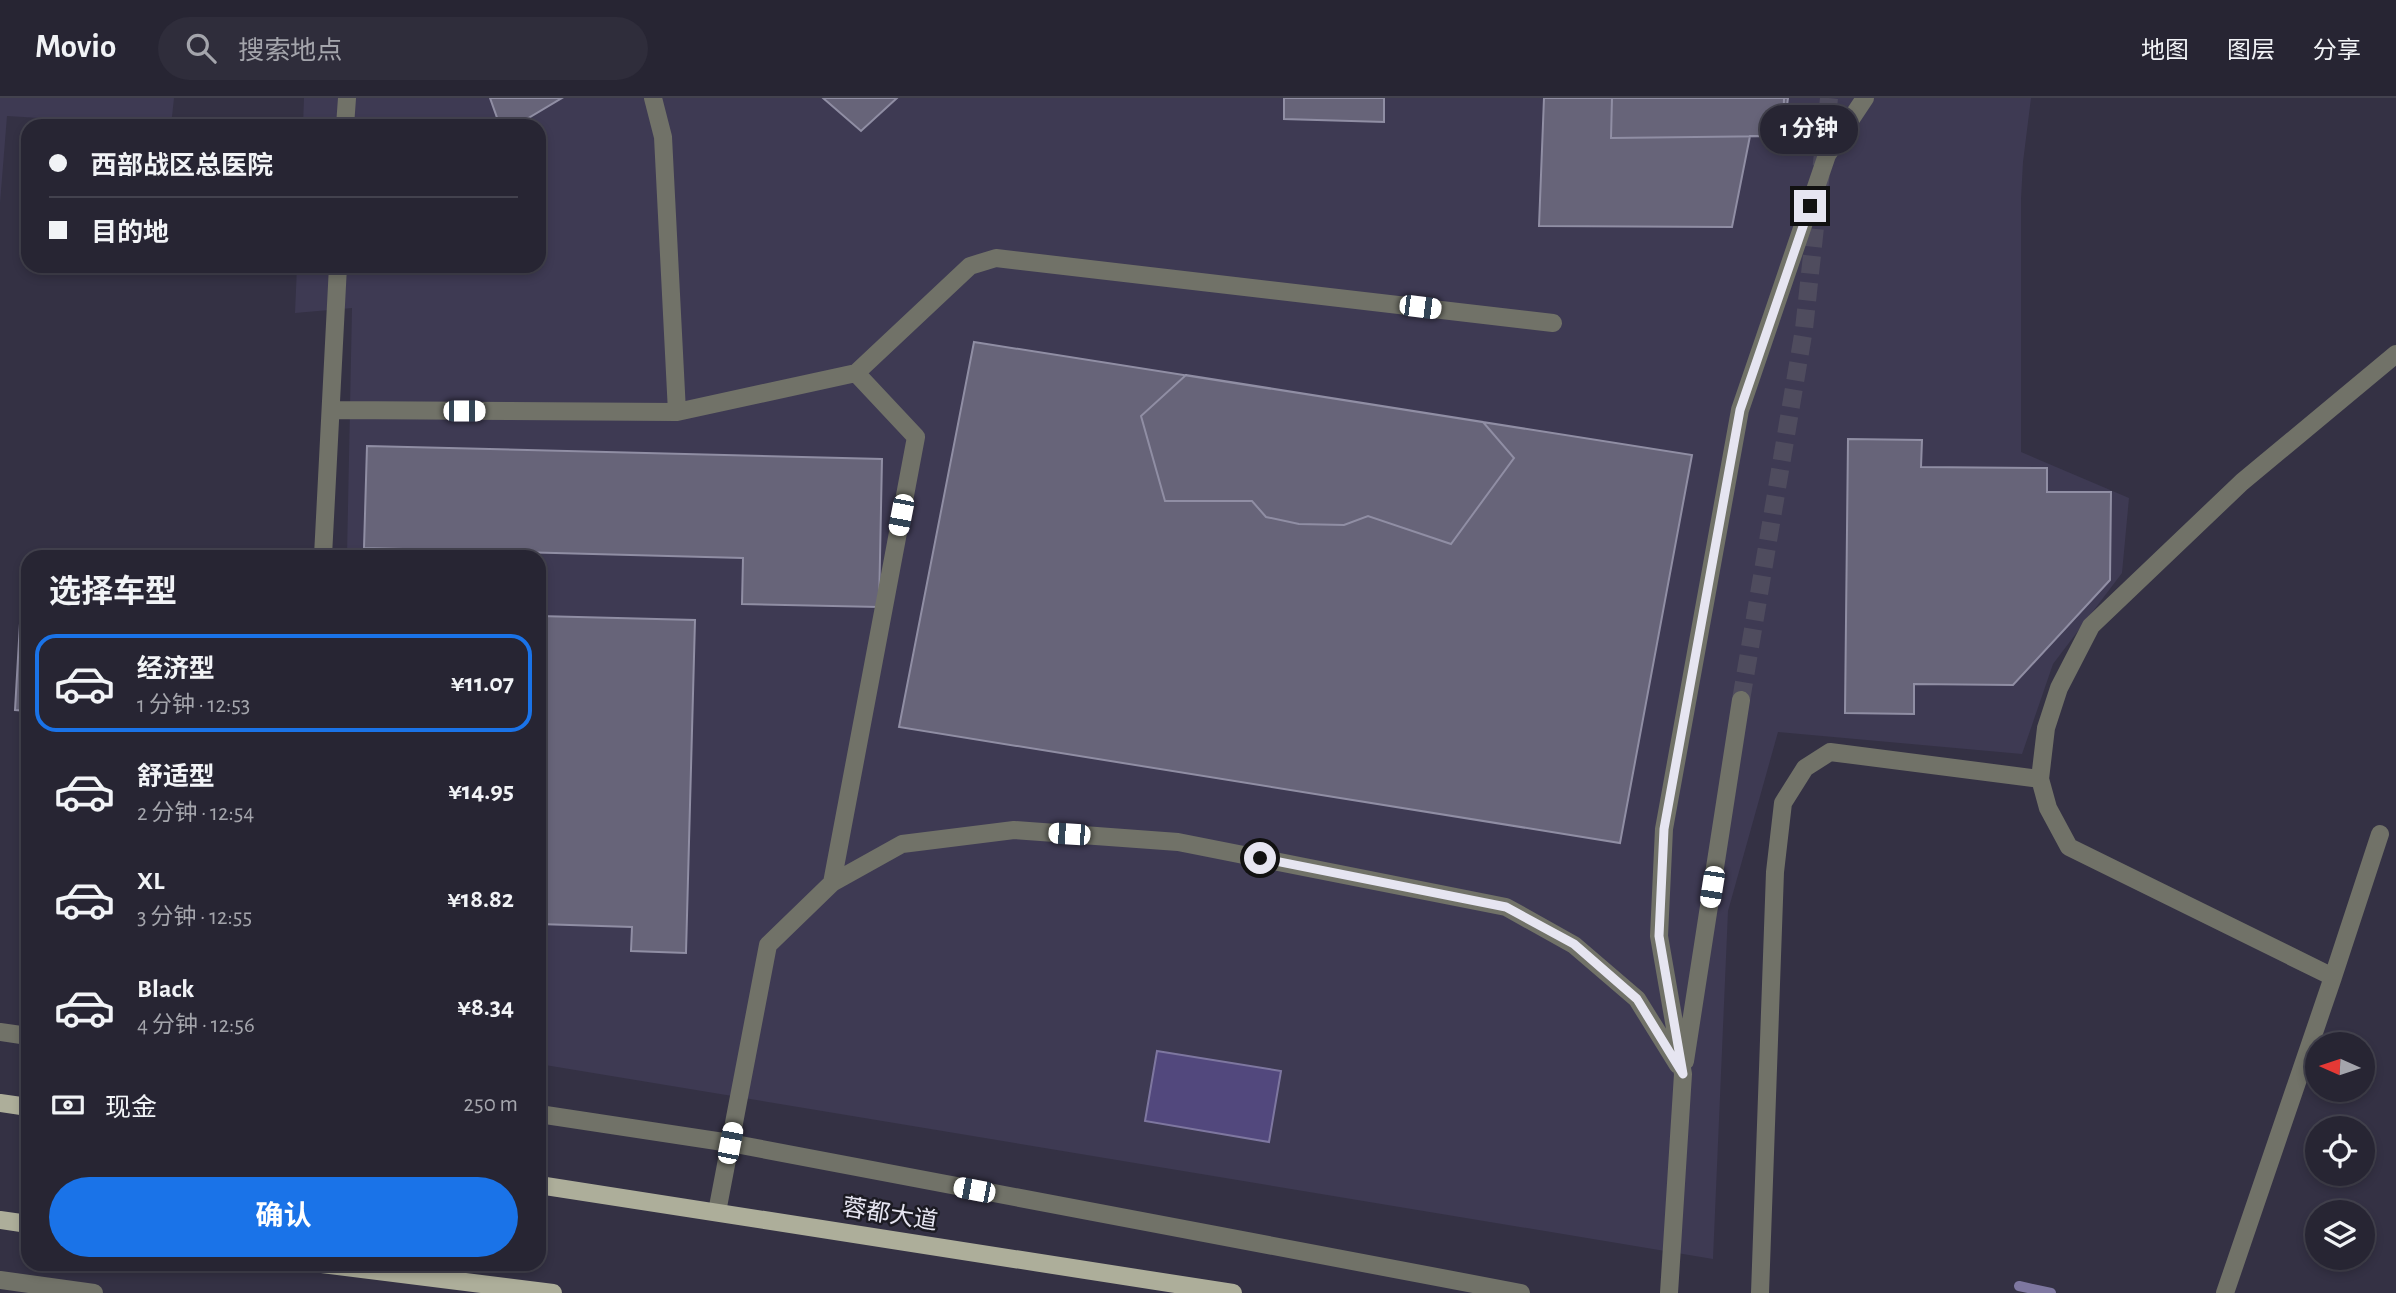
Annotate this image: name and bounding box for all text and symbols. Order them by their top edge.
search box [158,17,648,80]
icon: search [182,29,220,67]
text: Movio [35,31,116,64]
text: 搜索地点 [238,38,342,64]
text: 地图 [2141,39,2189,63]
text: 图层 [2227,39,2275,63]
text: 分享 [2313,39,2361,63]
callout: 1 分钟 [1761,105,1859,154]
text: 1 分钟 [1780,118,1838,141]
text: 西部战区总医院 [91,153,273,179]
route end [1794,190,1826,222]
text: 目的地 [91,220,169,246]
car [1398,294,1443,320]
car [444,401,486,422]
car [887,492,916,538]
text: 选择车型 [49,576,177,608]
icon: car [53,652,116,715]
text: 经济型 [137,656,215,682]
text: ¥11.07 [451,670,514,696]
text: 1 分钟 · 12:53 [137,694,250,717]
icon: car [53,760,116,823]
text: 舒适型 [137,764,215,790]
text: ¥14.95 [448,778,514,804]
text: 2 分钟 · 12:54 [137,802,254,825]
car [1048,822,1091,846]
route start [1244,842,1276,874]
car [1699,865,1726,909]
icon: car [53,868,116,931]
text: XL [137,868,164,894]
text: ¥18.82 [447,886,514,912]
text: 3 分钟 · 12:55 [137,906,252,929]
icon: car [53,976,116,1039]
text: Black [137,976,194,1002]
text: ¥8.34 [457,994,514,1020]
text: 4 分钟 · 12:56 [137,1014,255,1037]
north arrow [2305,1032,2375,1102]
map controls [2305,1032,2375,1270]
icon: cash [49,1086,87,1124]
text: 250 m [464,1093,518,1116]
text: 现金 [105,1095,157,1121]
button: locate [2305,1116,2375,1186]
car [716,1120,745,1166]
car [952,1176,997,1204]
button: 确认 [49,1177,518,1257]
street label: 蓉都大道 [841,1194,939,1234]
button: layers [2305,1200,2375,1270]

